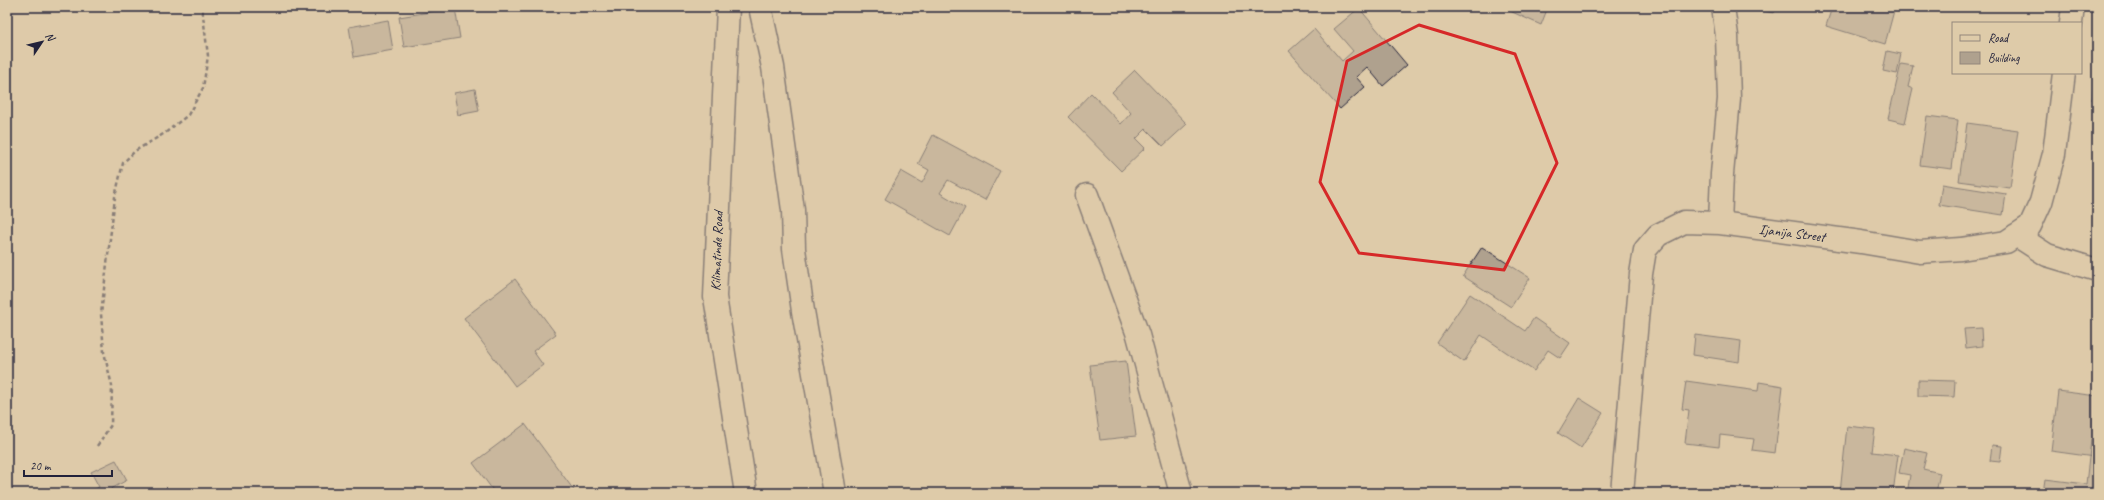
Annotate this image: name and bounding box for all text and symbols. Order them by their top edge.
north arrow [22,22,62,62]
legend [1952,22,2082,74]
text: N [43,29,59,45]
text: Road [1988,30,2010,46]
text: Building [1988,50,2020,66]
street label: Kilimatinde Road [707,208,727,291]
street label: Ijanija Street [1758,221,1828,246]
scale bar [24,452,112,478]
text: 20 m [30,458,52,474]

